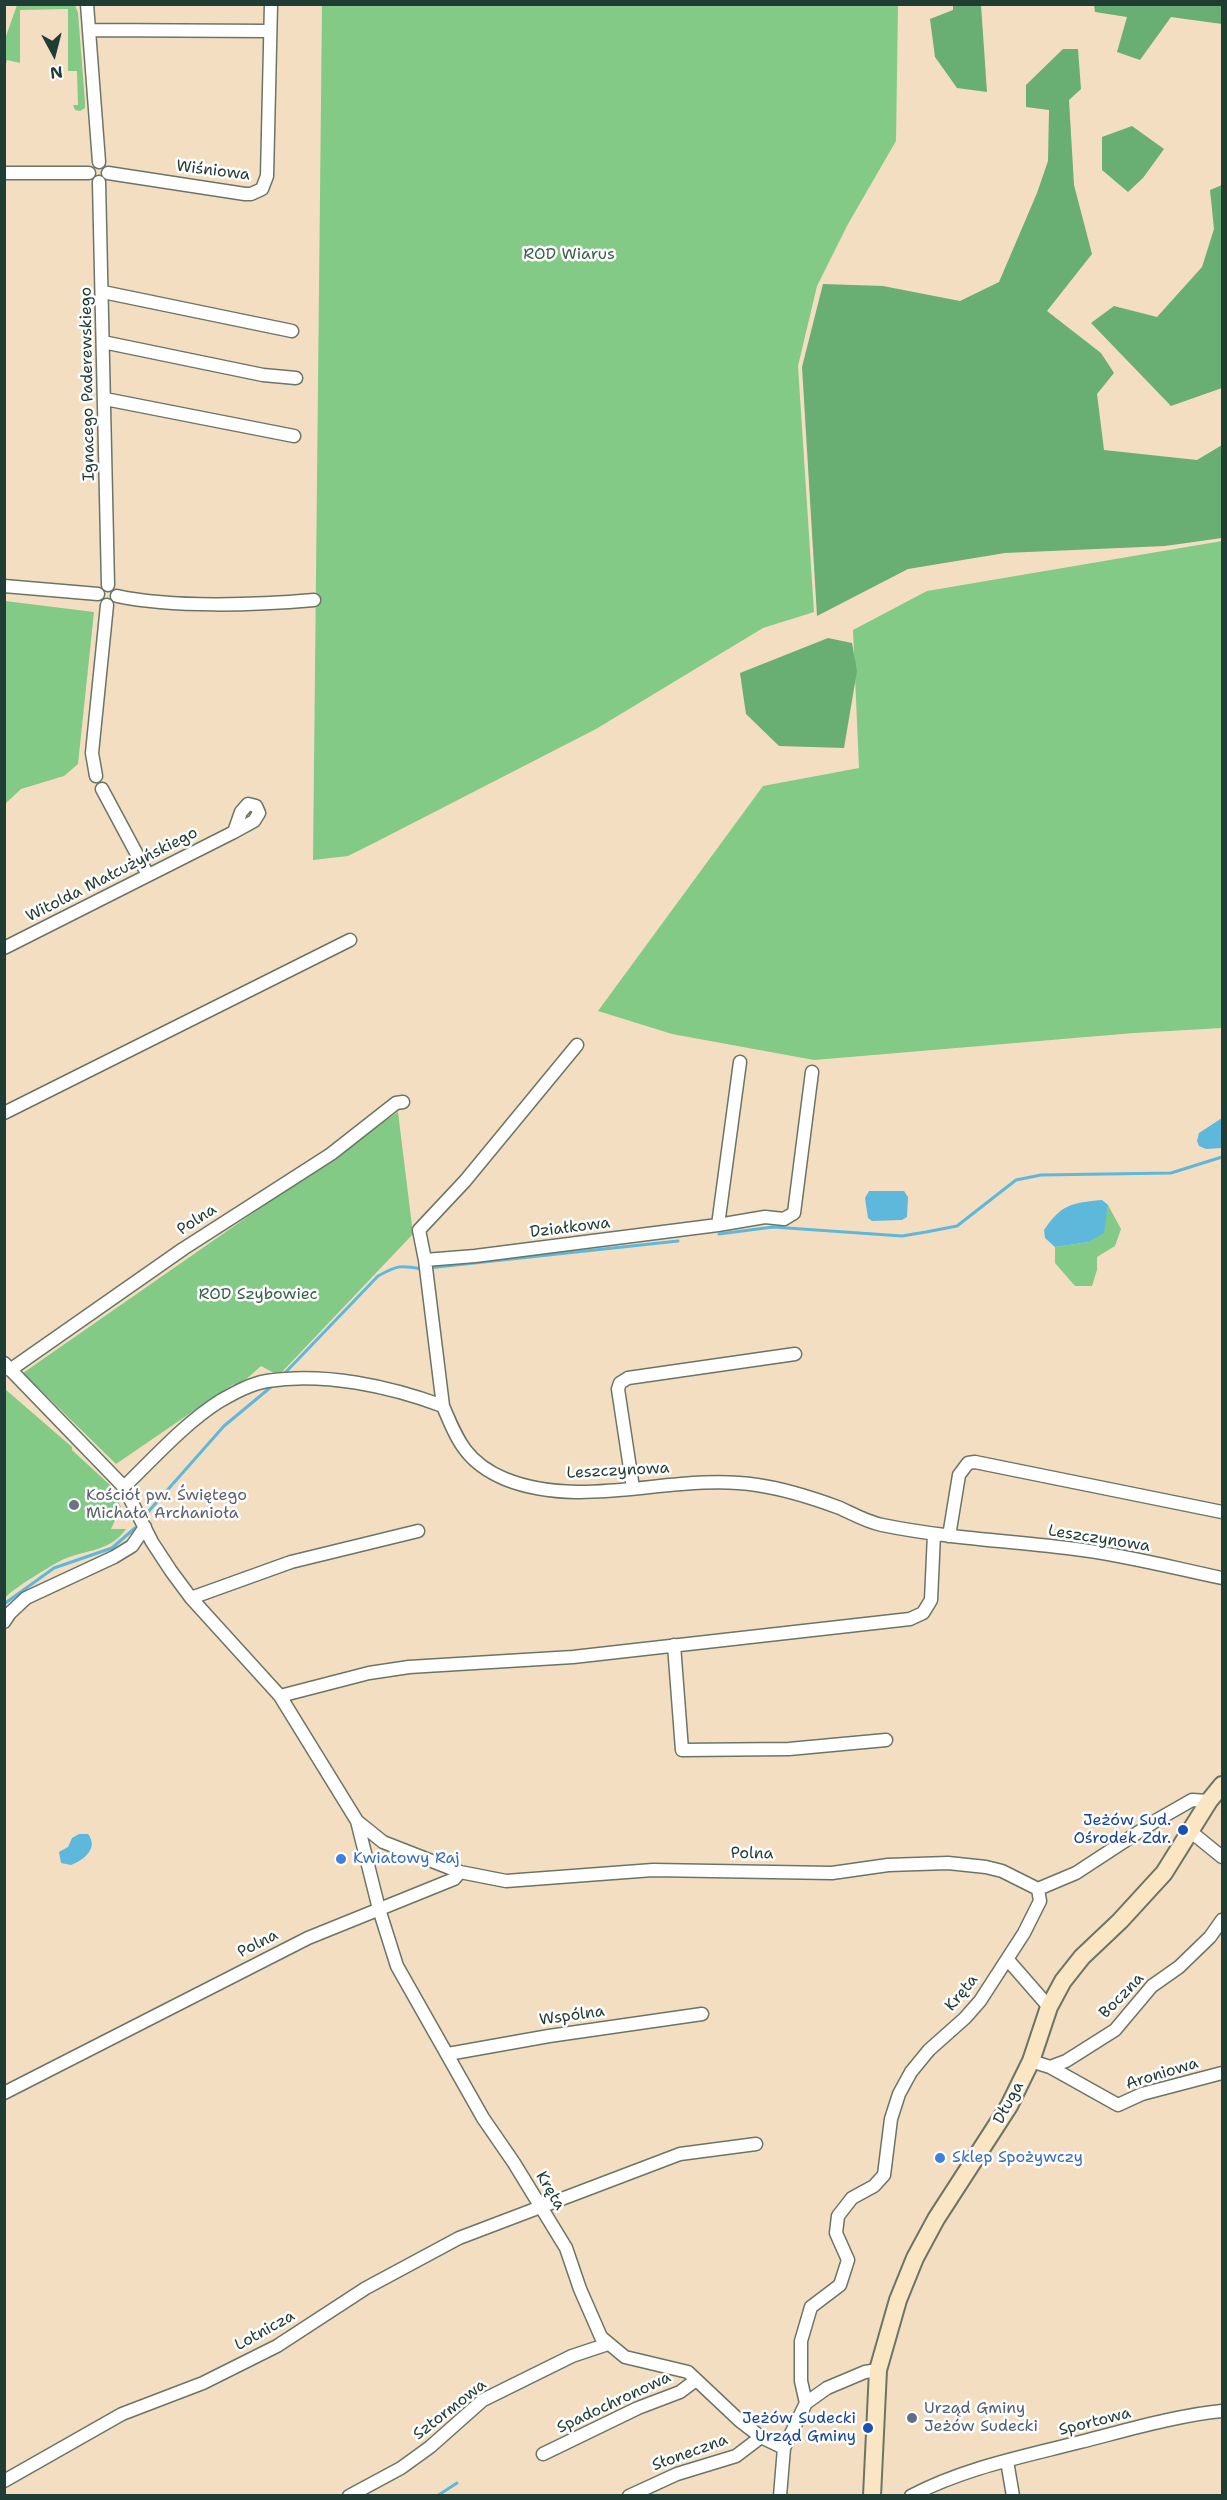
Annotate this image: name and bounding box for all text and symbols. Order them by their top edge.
north arrow [24,24,84,84]
text: N [49,61,64,84]
street label: Wiśniowa [175,157,251,185]
park label: ROD Wiarus [523,245,615,265]
street label: Ignacego Paderewskiego [77,287,99,481]
street label: Witolda Małcużyńskiego [23,823,201,927]
street label: Polna [174,1200,220,1240]
street label: Działkowa [529,1214,611,1242]
park label: ROD Szybowiec [198,1285,318,1305]
street label: Leszczynowa [566,1459,670,1483]
place label: Kościół pw. Świętego Michała Archanioła [86,1486,247,1524]
marker: Kościół pw. Świętego Michała Archanioła [67,1498,81,1512]
street label: Leszczynowa [1047,1521,1151,1557]
place label: Jeżów Sud. Ośrodek Zdr. [1073,1811,1171,1849]
marker: Jeżów Sud. Ośrodek Zdr. [1176,1823,1190,1837]
street label: Polna [730,1844,774,1864]
place label: Kwiatowy Raj [353,1849,460,1869]
marker: Kwiatowy Raj [334,1852,348,1866]
street label: Polna [235,1926,281,1962]
street label: Boczna [1096,1969,1148,2023]
street label: Kręta [941,1971,983,2015]
street label: Wspólna [538,2002,606,2030]
street label: Aroniowa [1123,2054,1201,2094]
street label: Długa [990,2078,1028,2128]
place label: Sklep Spożywczy [952,2148,1083,2168]
marker: Sklep Spożywczy [933,2151,947,2165]
street label: Kręta [531,2168,569,2214]
street label: Lotnicza [232,2307,298,2355]
street label: Spadochronowa [554,2368,674,2438]
street label: Sztormowa [410,2375,490,2445]
place label: Urząd Gminy Jeżów Sudecki [924,2399,1038,2437]
street label: Sportowa [1057,2404,1133,2440]
place label: Jeżów Sudecki Urząd Gminy [742,2409,856,2447]
marker: Urząd Gminy Jeżów Sudecki [905,2411,919,2425]
marker: Jeżów Sudecki Urząd Gminy [861,2421,875,2435]
street label: Słoneczna [649,2430,731,2476]

